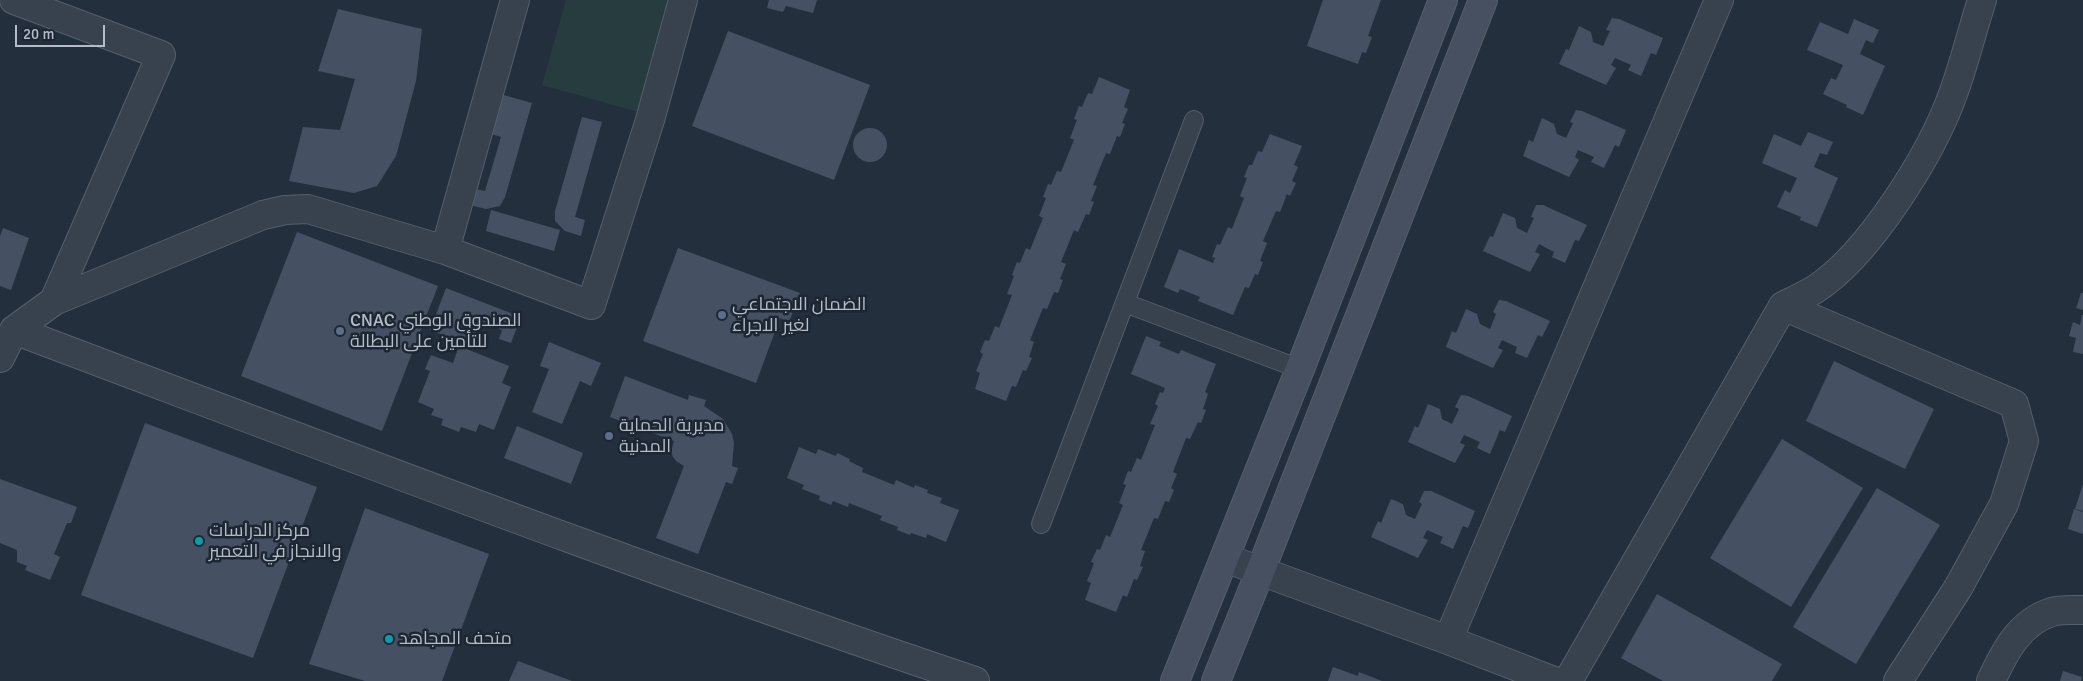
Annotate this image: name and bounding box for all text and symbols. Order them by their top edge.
scale bar [18,15,108,47]
text: 20 m [23,25,54,43]
place label: الضمان الاجتماعي لغير الاجراء [732,294,866,336]
marker: الضمان الاجتماعي لغير الاجراء [716,309,728,321]
place label: CNAC الصندوق الوطني للتأمين على البطالة [350,310,522,352]
marker: CNAC الصندوق الوطني للتأمين على البطالة [334,325,346,337]
place label: مديرية الحماية المدنية [619,415,724,458]
marker: مديرية الحماية المدنية [603,430,615,442]
place label: مركز الدراسات والانجاز في التعمير [209,520,341,562]
marker: مركز الدراسات والانجاز في التعمير [193,535,205,547]
place label: متحف المجاهد [399,628,512,650]
marker: متحف المجاهد [383,633,395,645]

